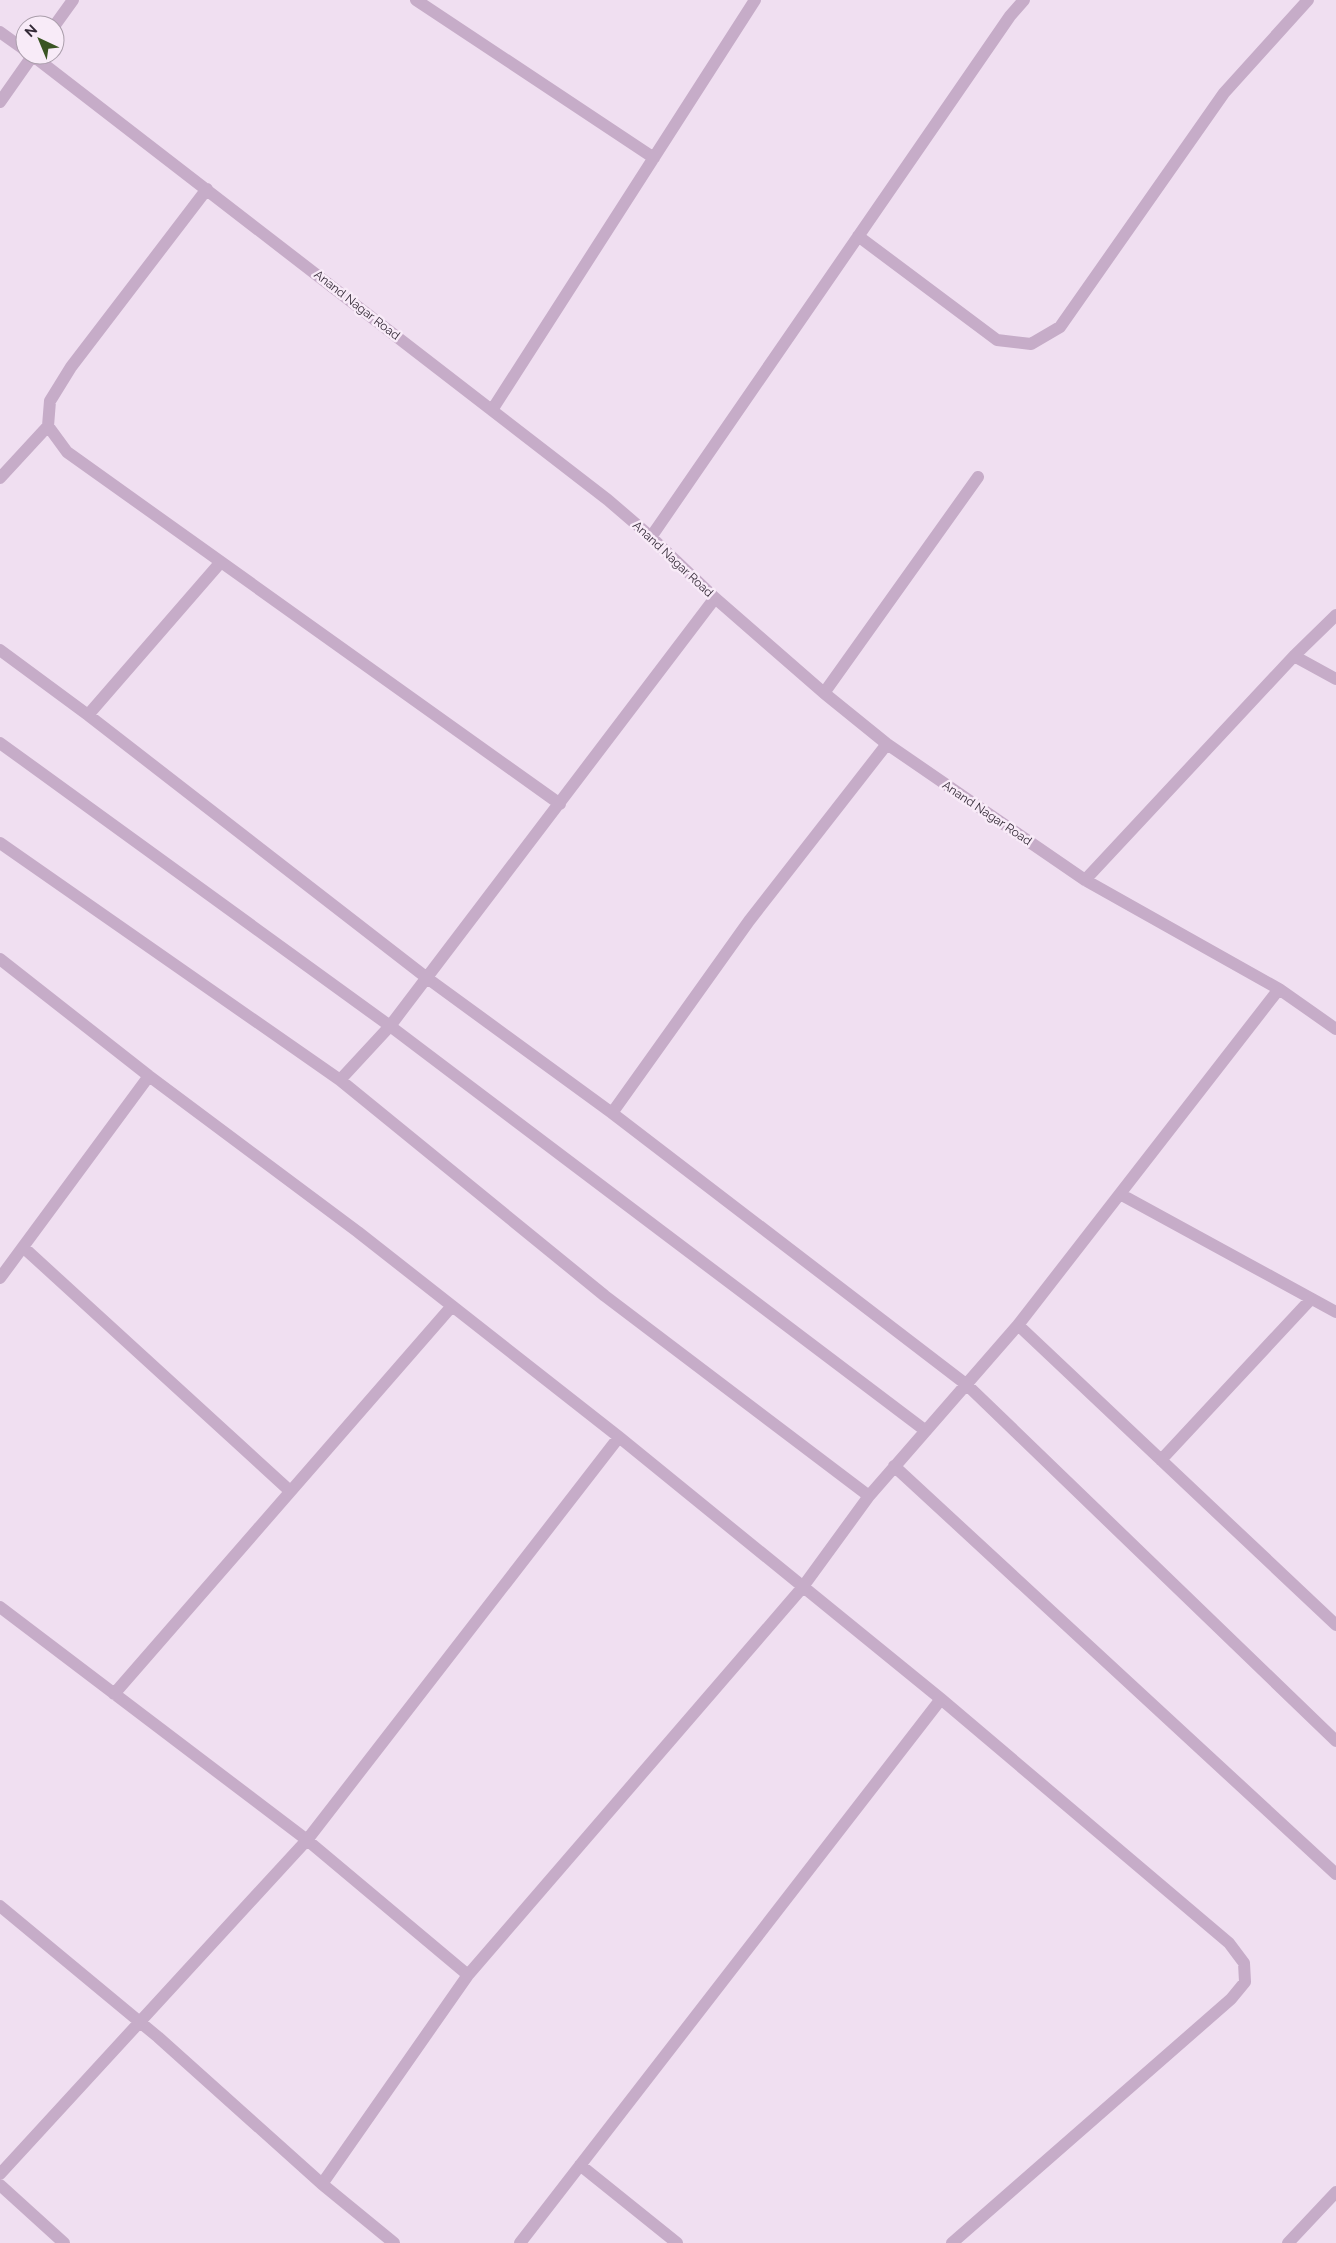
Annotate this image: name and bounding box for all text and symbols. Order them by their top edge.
north arrow [15,15,65,65]
text: N [22,21,40,40]
street label: Anand Nagar Road [311,267,403,343]
street label: Anand Nagar Road [630,518,716,600]
street label: Anand Nagar Road [940,778,1034,848]

